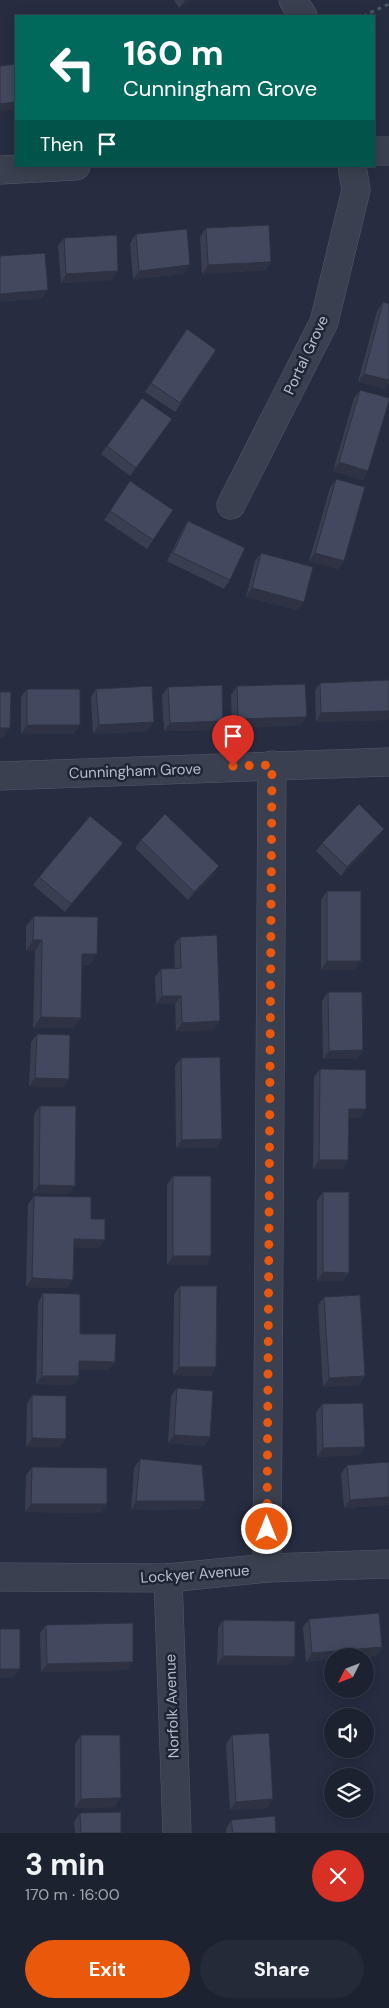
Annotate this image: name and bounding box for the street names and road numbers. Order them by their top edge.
street label: Portal Grove [279,312,333,398]
street label: Cunningham Grove [68,759,202,783]
street label: Lockyer Avenue [140,1560,250,1588]
street label: Norfolk Avenue [160,1653,184,1759]

